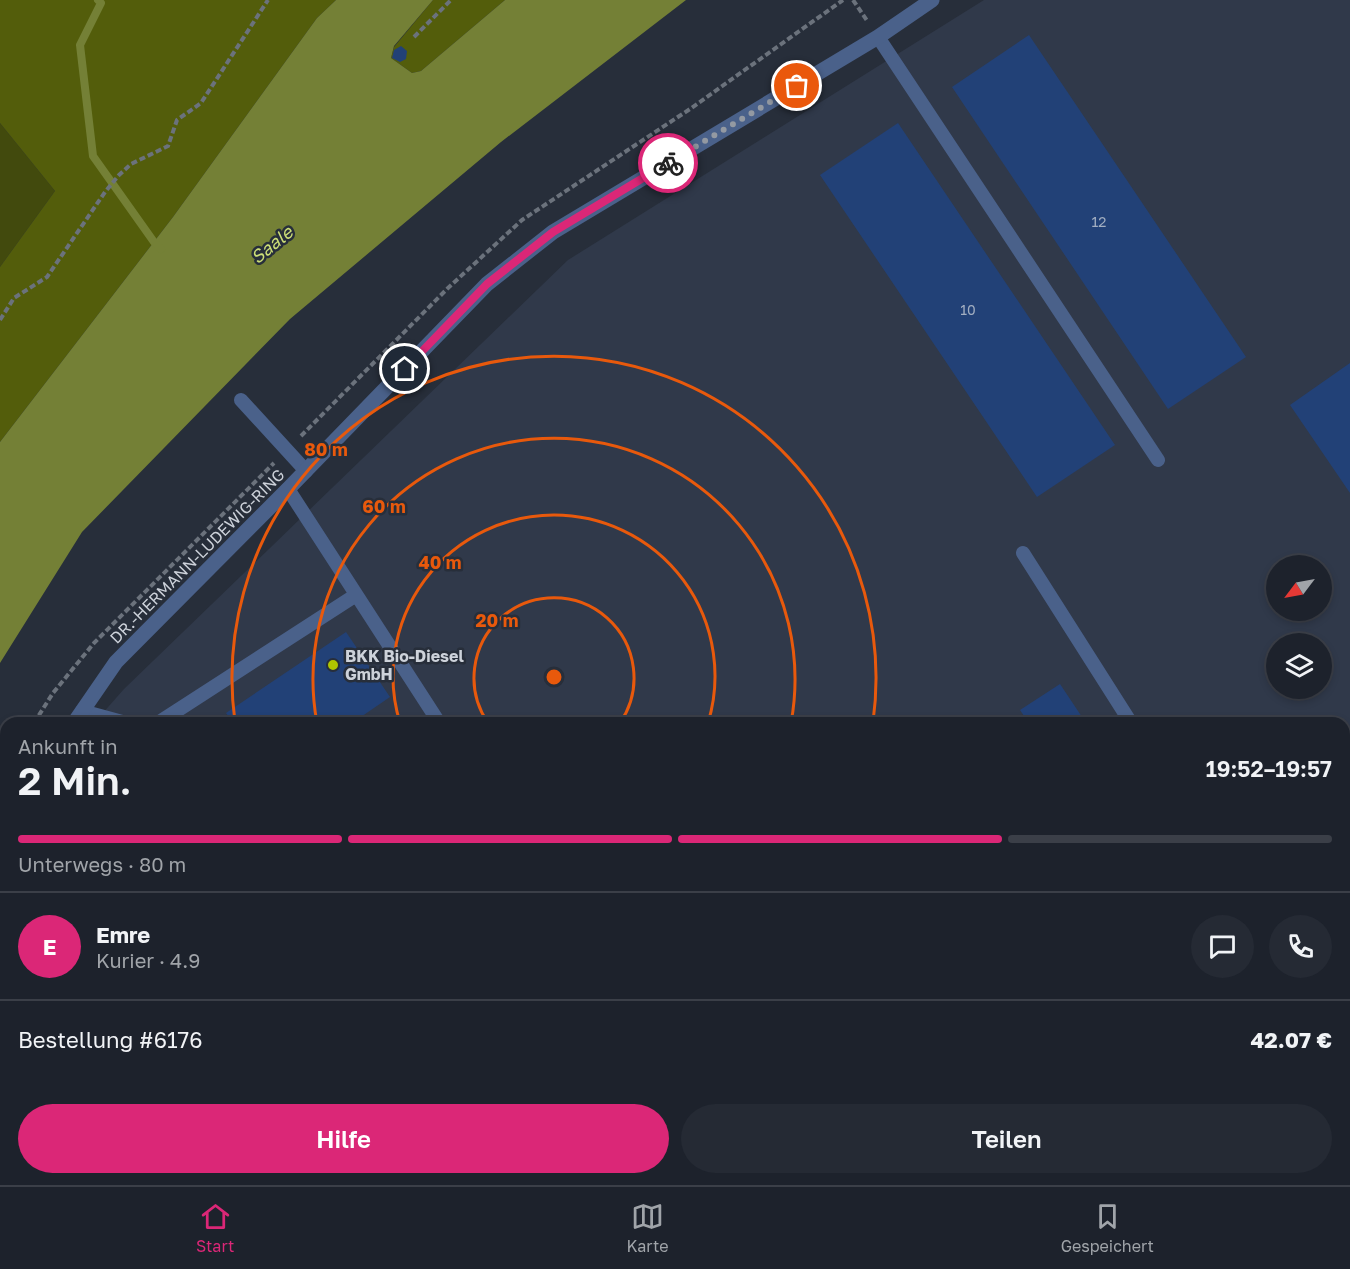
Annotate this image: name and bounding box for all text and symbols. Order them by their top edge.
pin [771,60,822,111]
icon: bag [780,69,813,102]
courier [638,133,698,193]
icon: bike [652,147,685,180]
house number: 12 [1092,213,1106,230]
water label: Saale [246,220,298,268]
house number: 10 [960,301,976,318]
pin [379,343,430,394]
icon: home [388,352,421,385]
text: 80 m [304,438,348,460]
street label: DR.-HERMANN-LUDEWIG-RING [105,464,289,648]
text: 60 m [362,495,406,517]
text: 40 m [418,551,462,573]
north arrow [1266,555,1332,621]
map controls [1266,555,1332,699]
text: 20 m [476,609,518,631]
button: layers [1266,633,1332,699]
place label: BKK Bio-Diesel GmbH [345,646,464,684]
marker: BKK Bio-Diesel GmbH [326,658,340,672]
centre of rings [544,667,564,687]
text: Ankunft in [18,734,118,758]
text: 19:52–19:57 [1206,755,1332,782]
text: 2 Min. [18,757,132,804]
text: Unterwegs · 80 m [18,852,186,876]
button: chat [1191,915,1254,978]
button: phone [1269,915,1332,978]
text: Emre [96,921,150,948]
text: E [43,933,56,960]
text: Kurier · 4.9 [96,948,200,972]
text: Bestellung #6176 [18,1026,203,1053]
text: 42.07 € [1250,1026,1332,1053]
button: Hilfe [18,1104,669,1173]
button: Teilen [681,1104,1332,1173]
tab: Start [196,1200,234,1256]
tab: Karte [626,1200,669,1256]
tab: Gespeichert [1061,1200,1154,1256]

